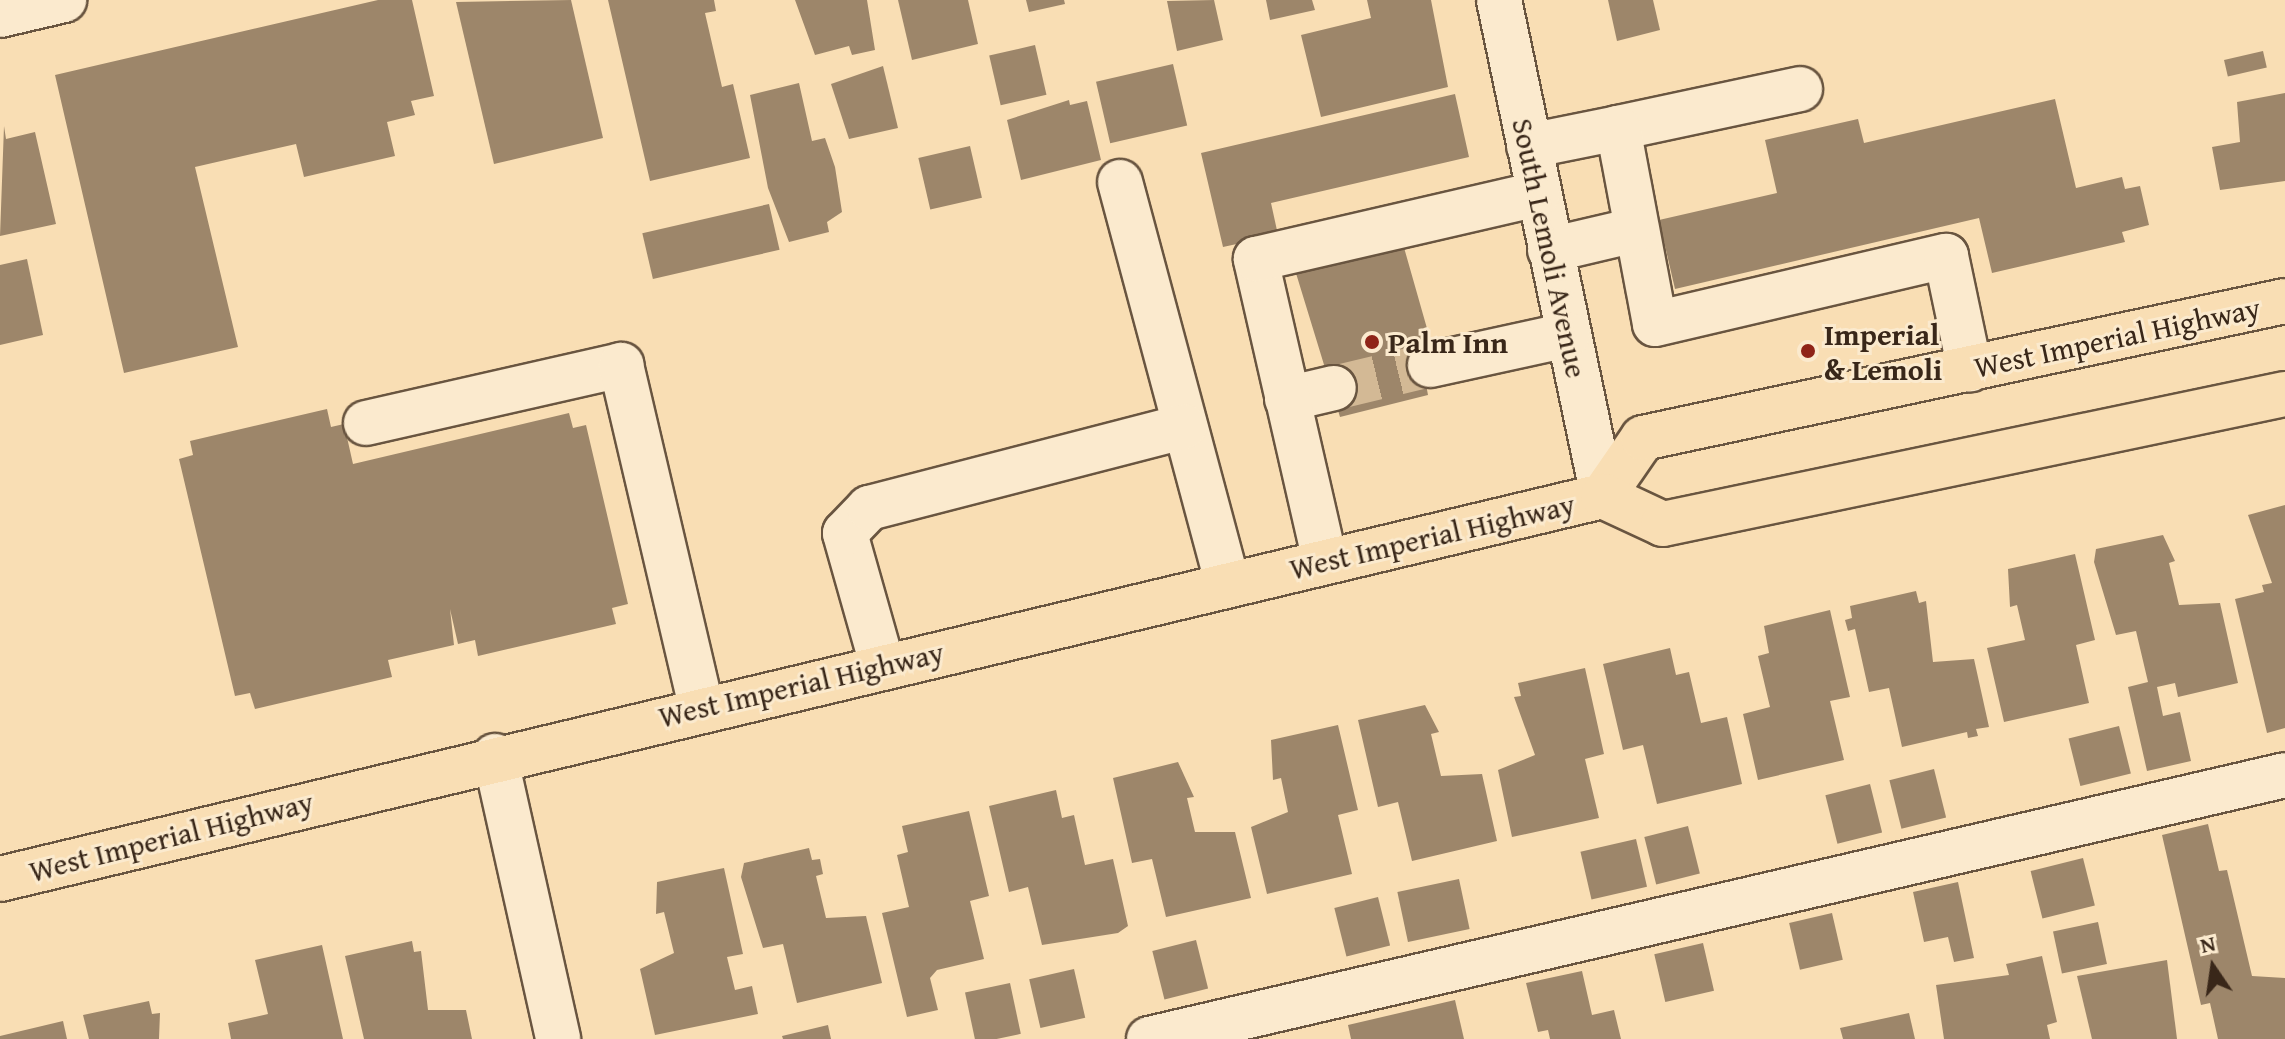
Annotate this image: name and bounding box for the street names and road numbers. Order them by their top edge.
street label: South Lemoli Avenue [1505,115,1595,381]
street label: West Imperial Highway [1971,289,2263,385]
street label: West Imperial Highway [1286,486,1578,586]
street label: West Imperial Highway [655,634,947,734]
street label: West Imperial Highway [25,783,317,889]

